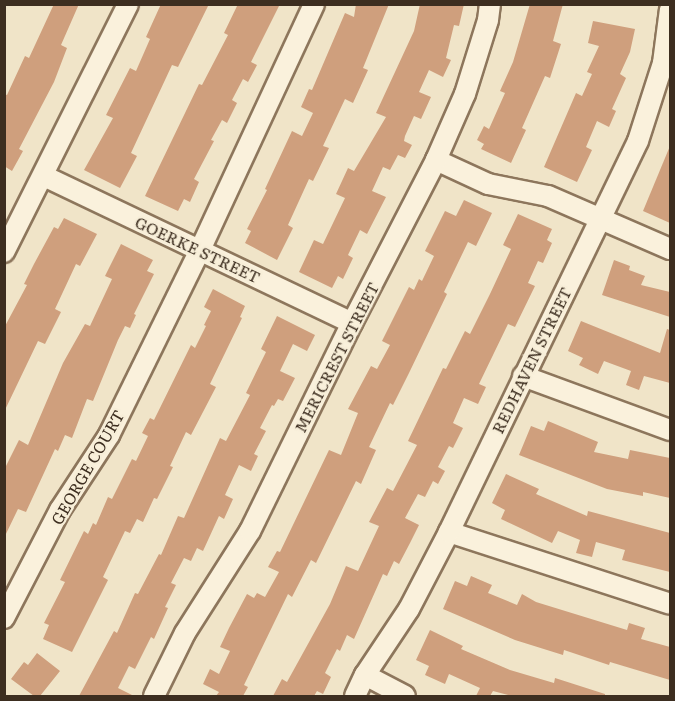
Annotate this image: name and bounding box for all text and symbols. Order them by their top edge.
street label: GOERKE STREET [132,212,264,286]
street label: MERICREST STREET [290,279,382,435]
street label: REDHAVEN STREET [487,284,575,436]
street label: GEORGE COURT [46,406,128,528]

